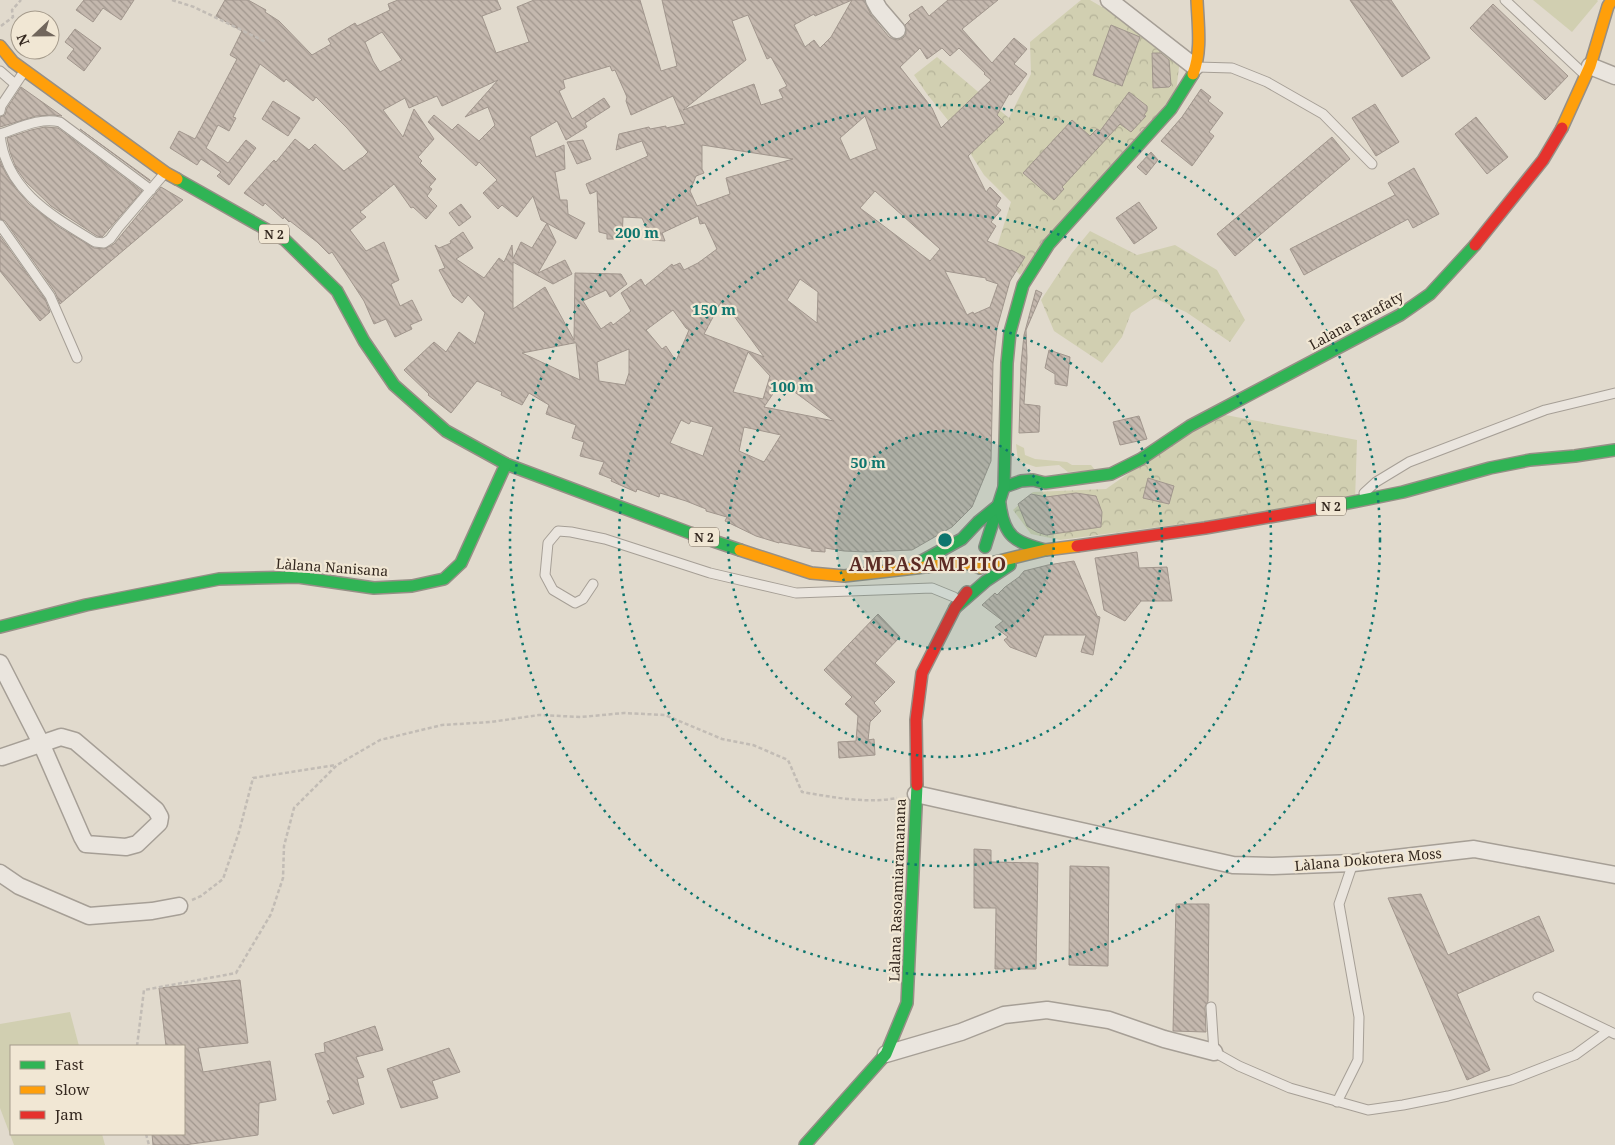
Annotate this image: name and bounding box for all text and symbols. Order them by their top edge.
north arrow [10,10,60,60]
text: N [12,31,33,49]
text: 200 m [615,222,659,242]
road number: N 2 [259,224,289,243]
street label: Lalana Farafaty [1305,286,1407,354]
text: 150 m [692,299,736,319]
text: 100 m [770,376,814,396]
text: 50 m [850,452,886,472]
road number: N 2 [1316,496,1346,516]
road number: N 2 [689,528,719,546]
centre of rings [936,531,954,549]
district label: AMPASAMPITO [849,551,1007,577]
street label: Làlana Nanisana [275,554,389,580]
street label: Làlana Rasoamiaramanana [884,798,910,982]
street label: Làlana Dokotera Moss [1294,843,1442,875]
legend [10,1045,185,1135]
text: Fast [55,1054,84,1074]
text: Slow [55,1079,89,1099]
text: Jam [54,1104,83,1124]

